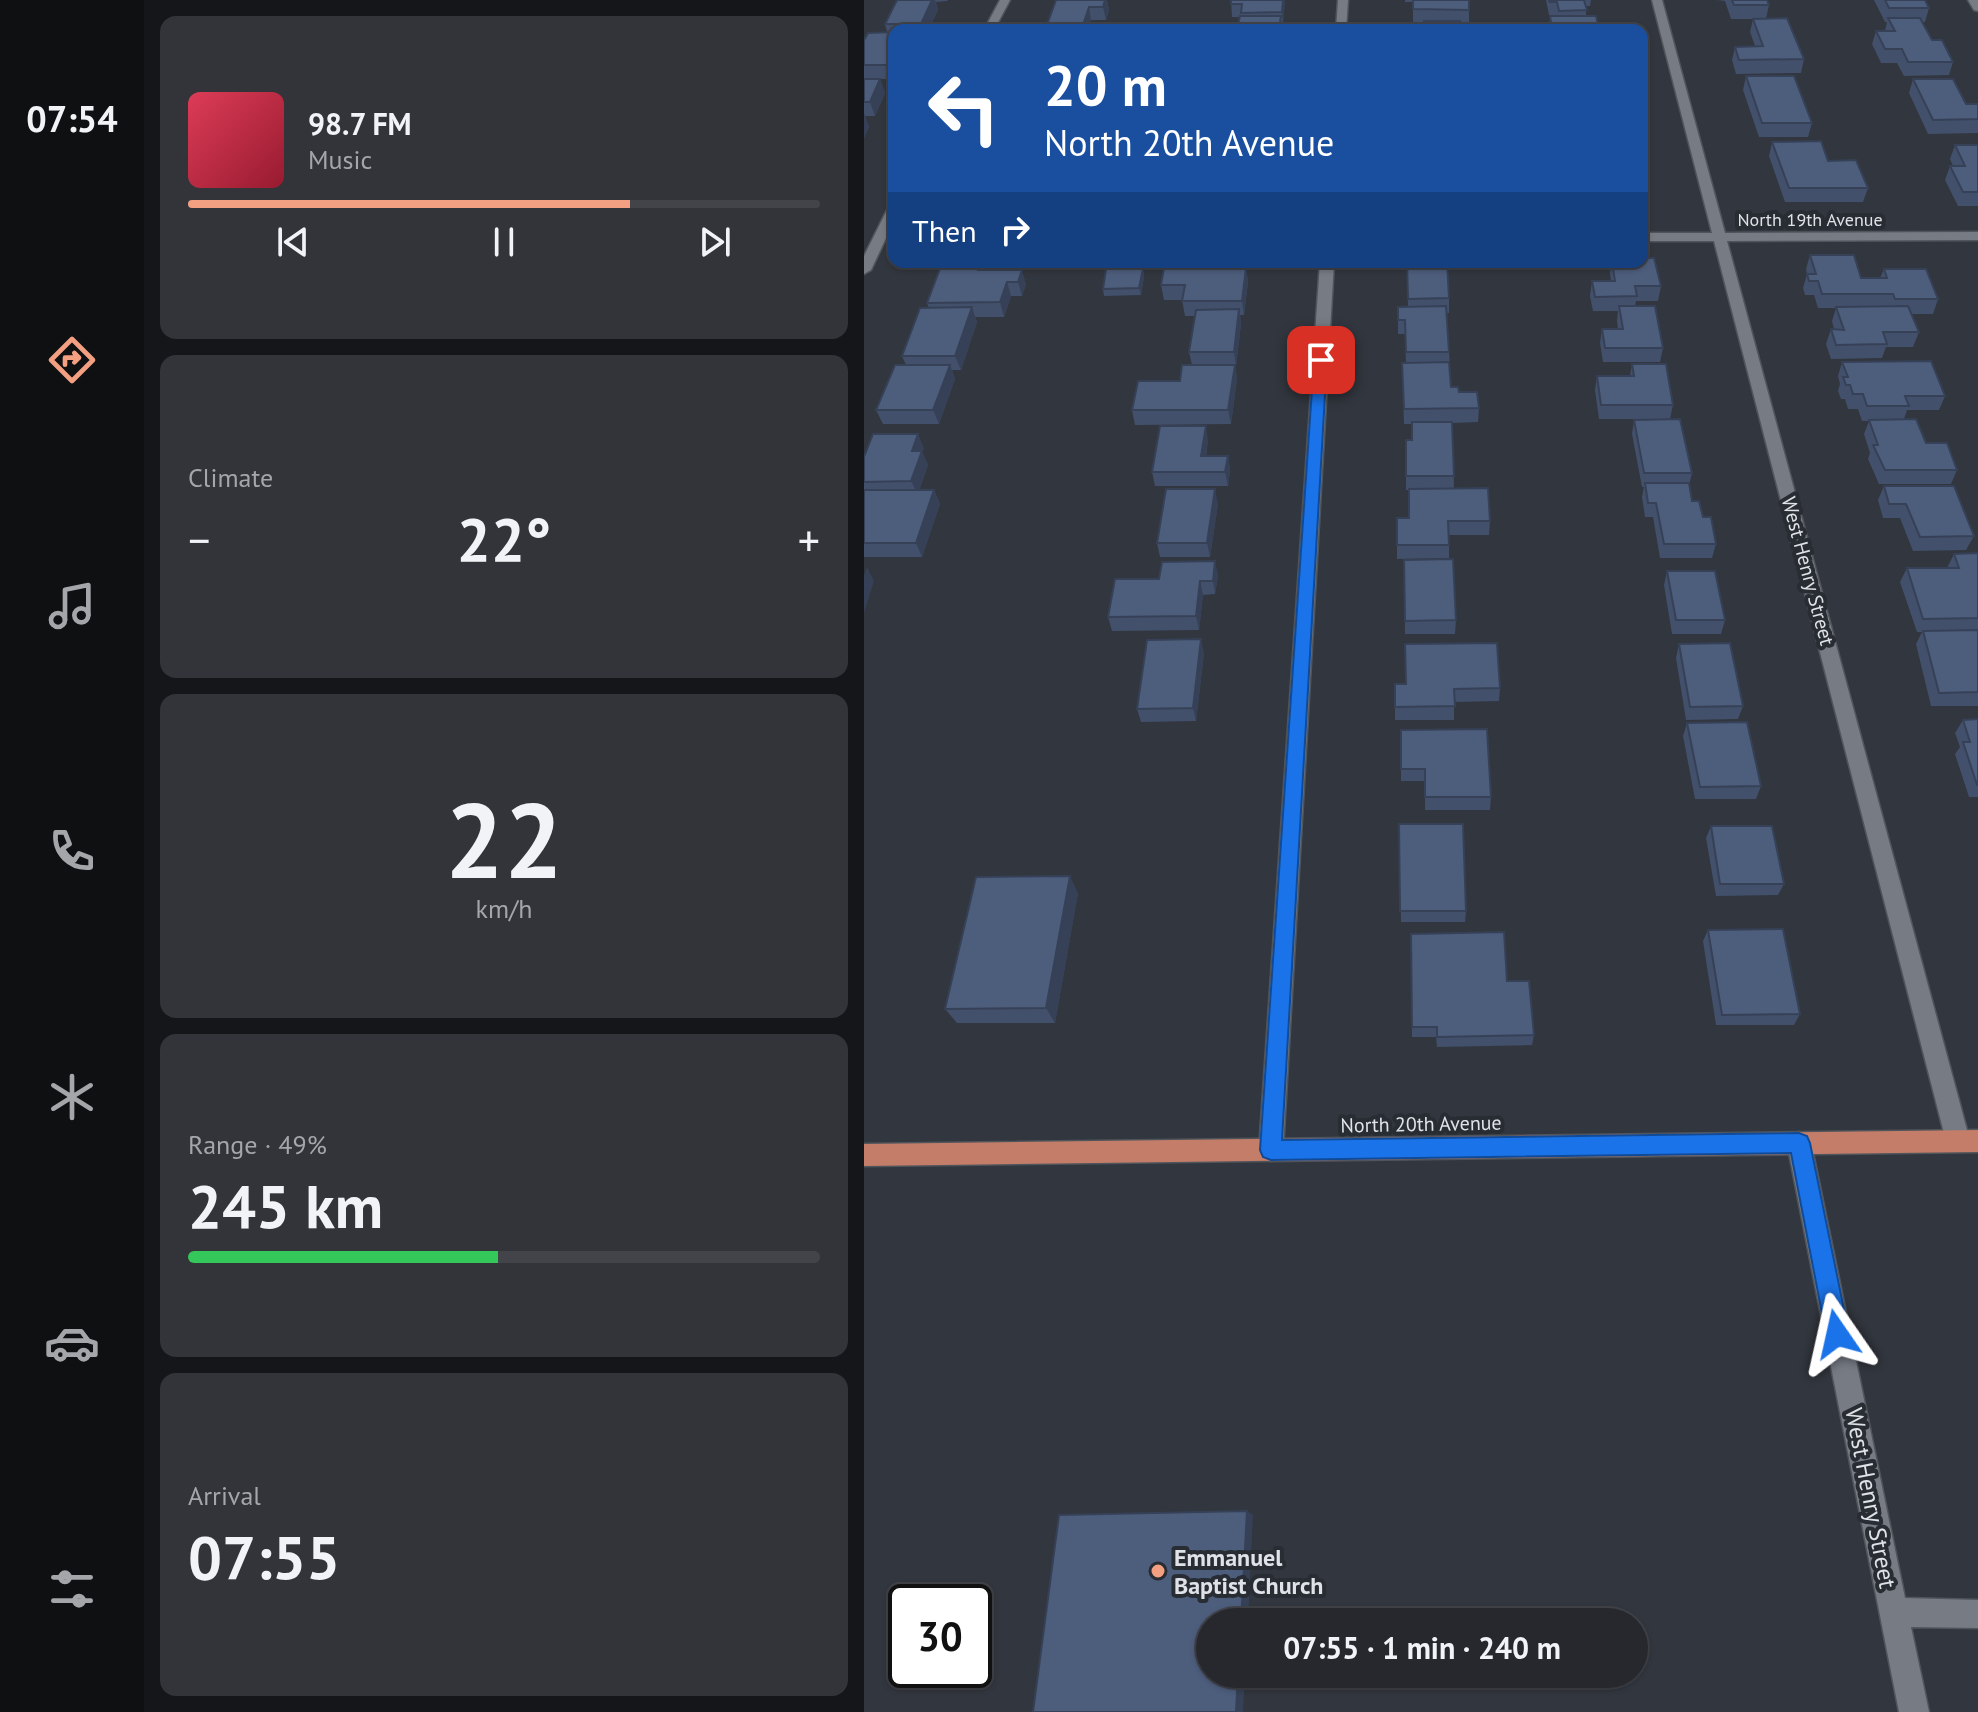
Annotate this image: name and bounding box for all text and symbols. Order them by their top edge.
text: 20 m [1044,49,1167,121]
icon: left [912,56,1016,160]
text: 07:54 [26,95,118,142]
text: 98.7 FM [308,104,412,143]
text: North 20th Avenue [1044,119,1334,166]
text: Music [308,143,372,176]
icon: right [993,208,1037,252]
street label: North 19th Avenue [1737,208,1883,231]
text: Then [912,211,977,250]
icon: previous [271,220,315,264]
icon: pause [482,220,526,264]
icon: next [693,220,737,264]
pin [1287,326,1355,394]
icon: directions [44,332,100,388]
icon: arrive [1299,338,1343,382]
text: Climate [188,461,273,494]
street label: West Henry Street [1776,494,1840,648]
text: 22° [457,500,551,578]
text: − [188,511,210,568]
text: + [798,511,820,568]
icon: music [44,578,100,634]
text: 22 [445,772,563,907]
icon: phone [44,823,100,879]
text: km/h [476,892,533,925]
icon: climate [44,1069,100,1125]
street label: North 20th Avenue [1340,1110,1502,1138]
text: Range · 49% [188,1128,327,1161]
text: 245 km [188,1167,383,1245]
position arrow [1795,1292,1879,1376]
icon: car [44,1315,100,1371]
street label: West Henry Street [1838,1405,1904,1591]
text: Arrival [188,1479,261,1512]
text: 07:55 [188,1518,340,1596]
place label: Emmanuel Baptist Church [1174,1542,1323,1601]
icon: filters [44,1561,100,1617]
marker: Emmanuel Baptist Church [1149,1562,1167,1580]
speed limit sign: 30 [888,1584,992,1688]
text: 07:55 · 1 min · 240 m [1283,1628,1561,1667]

